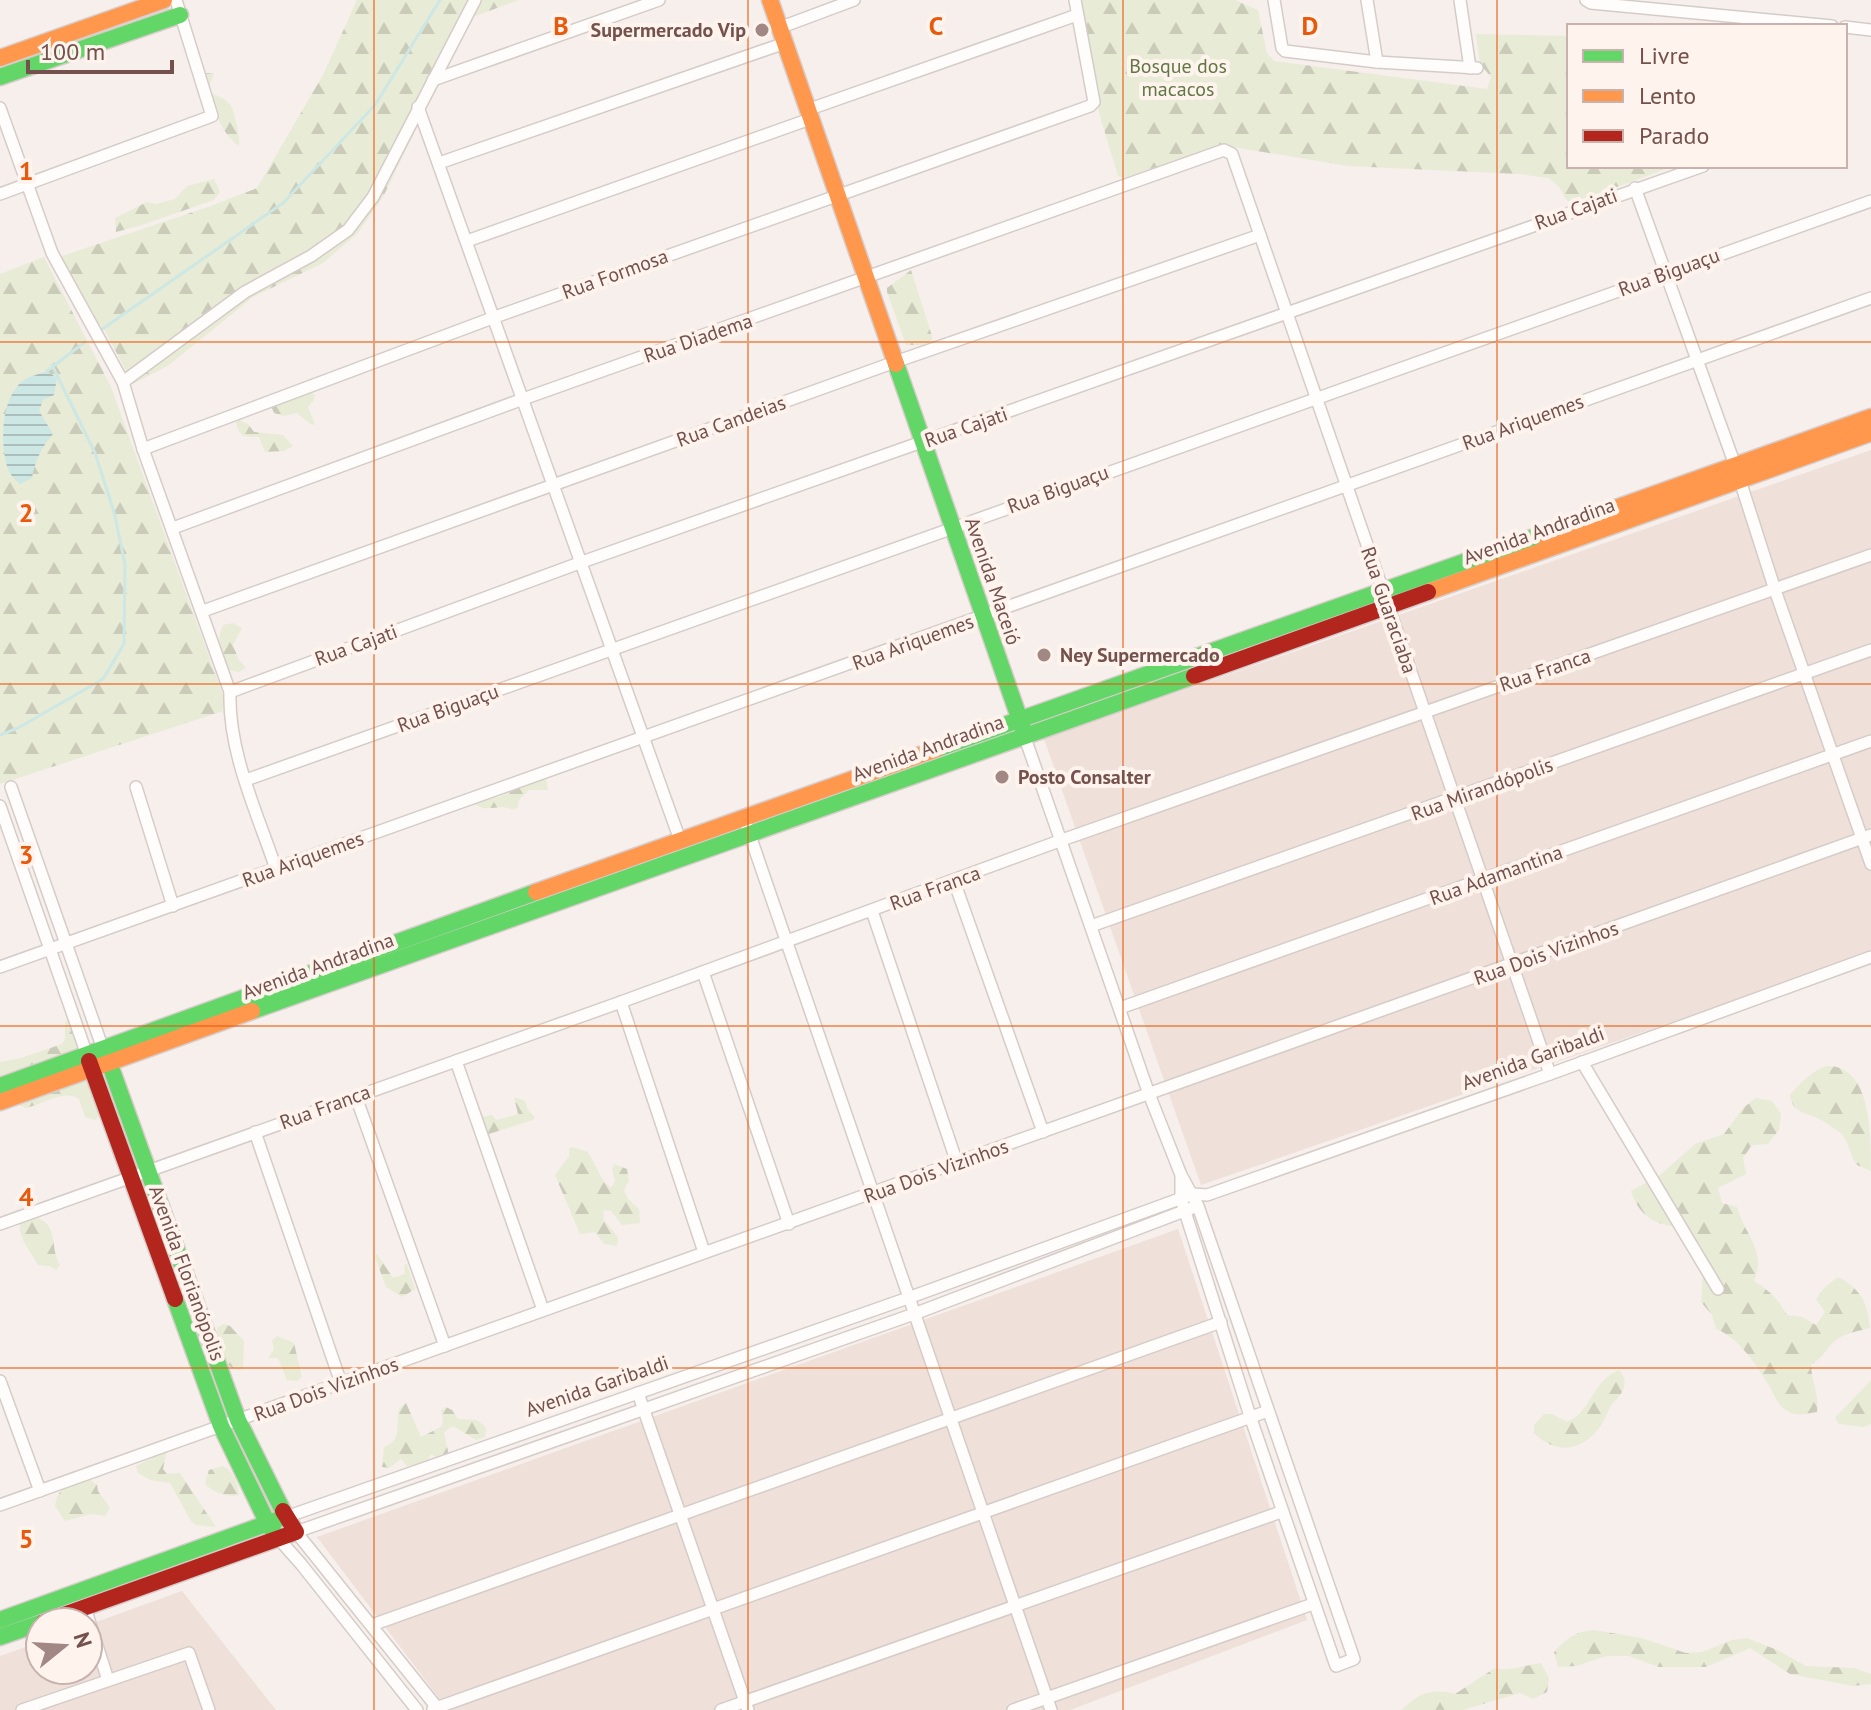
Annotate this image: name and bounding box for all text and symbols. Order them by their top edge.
text: B [553,9,569,42]
text: C [929,9,943,42]
text: D [1302,9,1318,42]
place label: Supermercado Vip [591,17,746,43]
marker: Supermercado Vip [753,21,771,39]
scale bar [28,24,172,74]
legend [1567,24,1847,168]
text: 100 m [40,36,105,67]
text: Livre [1639,40,1690,71]
park label: Bosque dos macacos [1129,53,1227,102]
text: Lento [1639,80,1696,111]
text: Parado [1639,120,1709,151]
text: 1 [19,154,33,187]
street label: Rua Cajati [1531,182,1621,236]
street label: Rua Biguaçu [1615,242,1723,302]
street label: Rua Formosa [558,243,672,305]
street label: Rua Diadema [640,307,756,369]
street label: Rua Ariquemes [1459,388,1587,456]
street label: Rua Candeias [673,389,789,453]
street label: Rua Cajati [921,401,1011,453]
street label: Rua Biguaçu [1004,459,1112,519]
street label: Avenida Andradina [1460,492,1618,570]
text: 2 [19,496,33,529]
street label: Avenida Maceió [959,514,1027,648]
street label: Rua Guaraciaba [1355,543,1423,677]
street label: Rua Ariquemes [849,608,977,676]
street label: Rua Cajati [311,618,401,672]
place label: Ney Supermercado [1060,642,1220,668]
street label: Rua Franca [1496,642,1594,698]
marker: Ney Supermercado [1035,646,1053,664]
street label: Rua Biguaçu [394,678,502,738]
street label: Avenida Andradina [849,709,1007,787]
street label: Rua Mirandópolis [1407,751,1557,827]
place label: Posto Consalter [1018,764,1151,790]
marker: Posto Consalter [993,768,1011,786]
street label: Rua Ariquemes [239,825,367,893]
text: 3 [19,838,33,871]
street label: Rua Adamantina [1426,839,1566,911]
street label: Rua Franca [886,860,984,916]
street label: Rua Dois Vizinhos [1470,915,1622,991]
street label: Avenida Andradina [239,927,397,1005]
street label: Avenida Garibaldi [1458,1020,1608,1096]
street label: Rua Franca [276,1079,374,1135]
street label: Rua Dois Vizinhos [860,1133,1012,1209]
text: 4 [19,1180,34,1213]
street label: Avenida Florianópolis [143,1182,231,1364]
street label: Avenida Garibaldi [522,1349,672,1423]
street label: Rua Dois Vizinhos [250,1351,402,1427]
text: 5 [19,1522,33,1555]
north arrow [24,1606,104,1686]
text: N [67,1629,99,1651]

